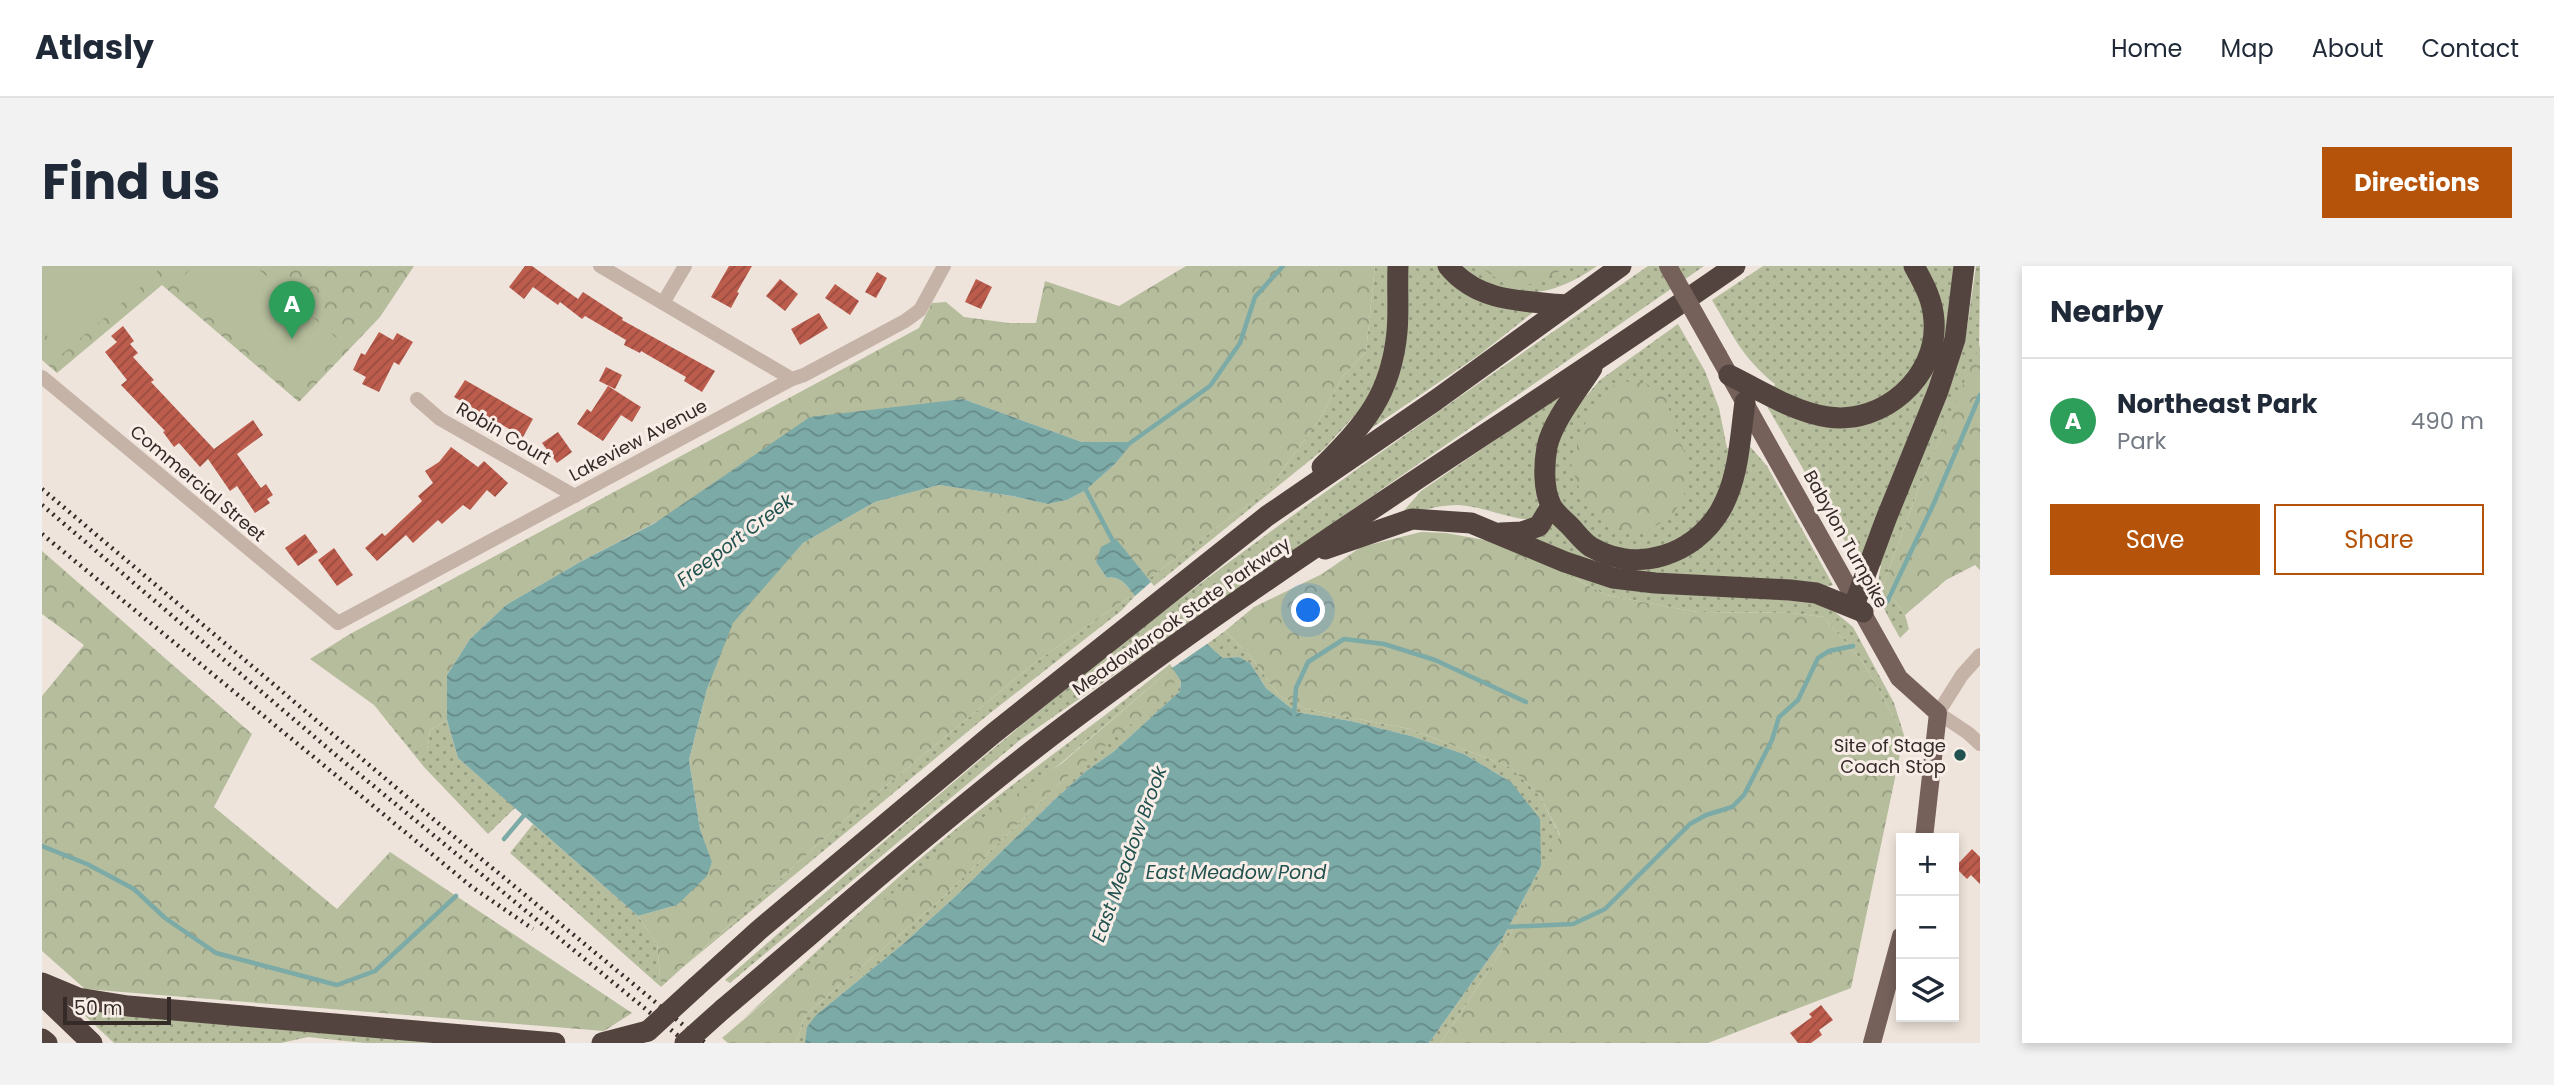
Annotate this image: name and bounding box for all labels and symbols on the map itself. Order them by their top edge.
pin: A [269,281,315,339]
street label: Lakeview Avenue [564,393,712,487]
street label: Robin Court [452,396,556,470]
street label: Commercial Street [125,419,271,547]
street label: Babylon Turnpike [1798,465,1894,613]
water label: Freeport Creek [671,486,800,593]
street label: Meadowbrook State Parkway [1067,531,1295,701]
your location [1291,593,1325,627]
place label: Site of Stage Coach Stop [1834,733,1946,779]
marker: Site of Stage Coach Stop [1952,747,1968,763]
water label: East Meadow Brook [1085,761,1174,946]
water label: East Meadow Pond [1146,859,1326,886]
scale bar [63,994,172,1026]

